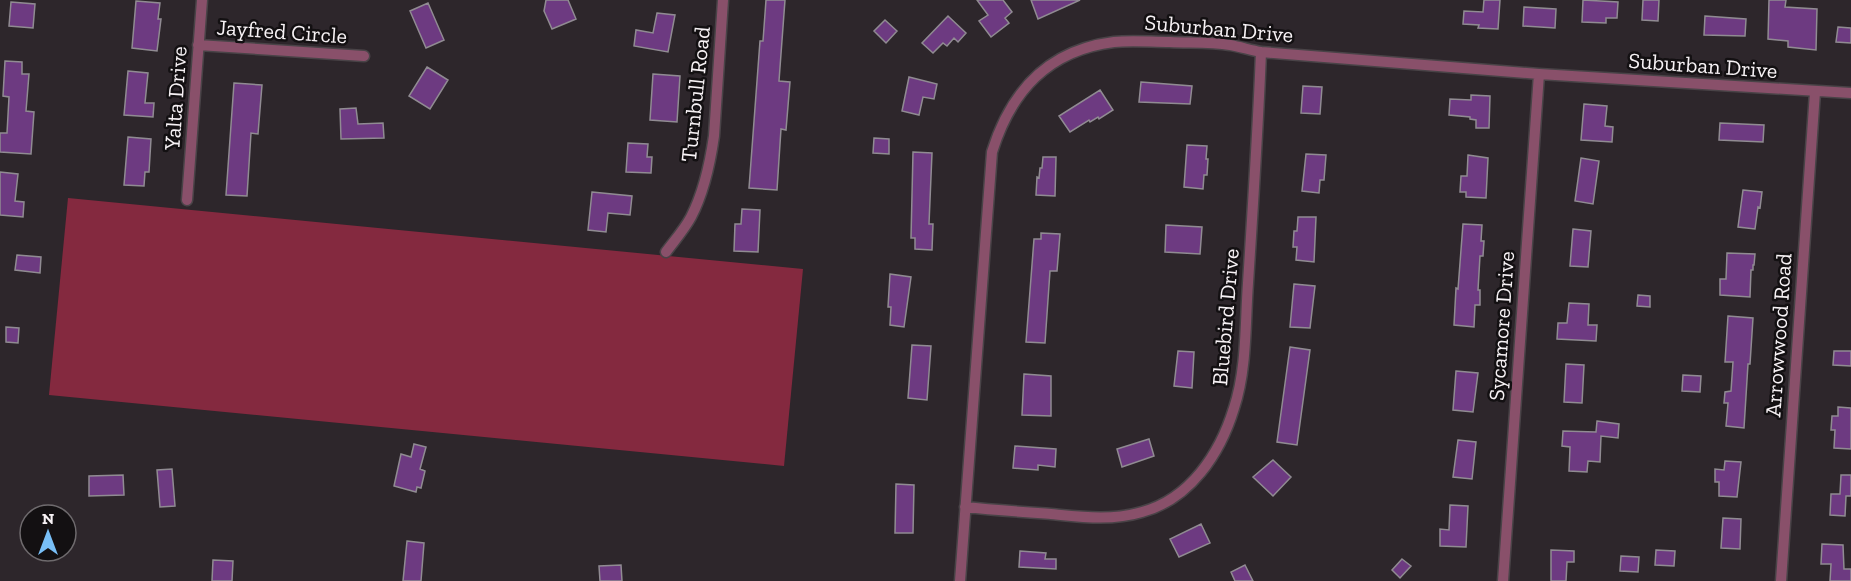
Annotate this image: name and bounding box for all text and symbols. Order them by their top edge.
street label: Suburban Drive [1143,9,1294,48]
street label: Jayfred Circle [216,13,348,50]
street label: Turnbull Road [675,25,716,163]
street label: Yalta Drive [158,45,193,152]
street label: Suburban Drive [1628,47,1778,84]
street label: Bluebird Drive [1206,247,1245,387]
street label: Sycamore Drive [1483,250,1520,402]
street label: Arrowwood Road [1759,252,1798,418]
north arrow [18,503,78,563]
text: N [42,509,54,528]

